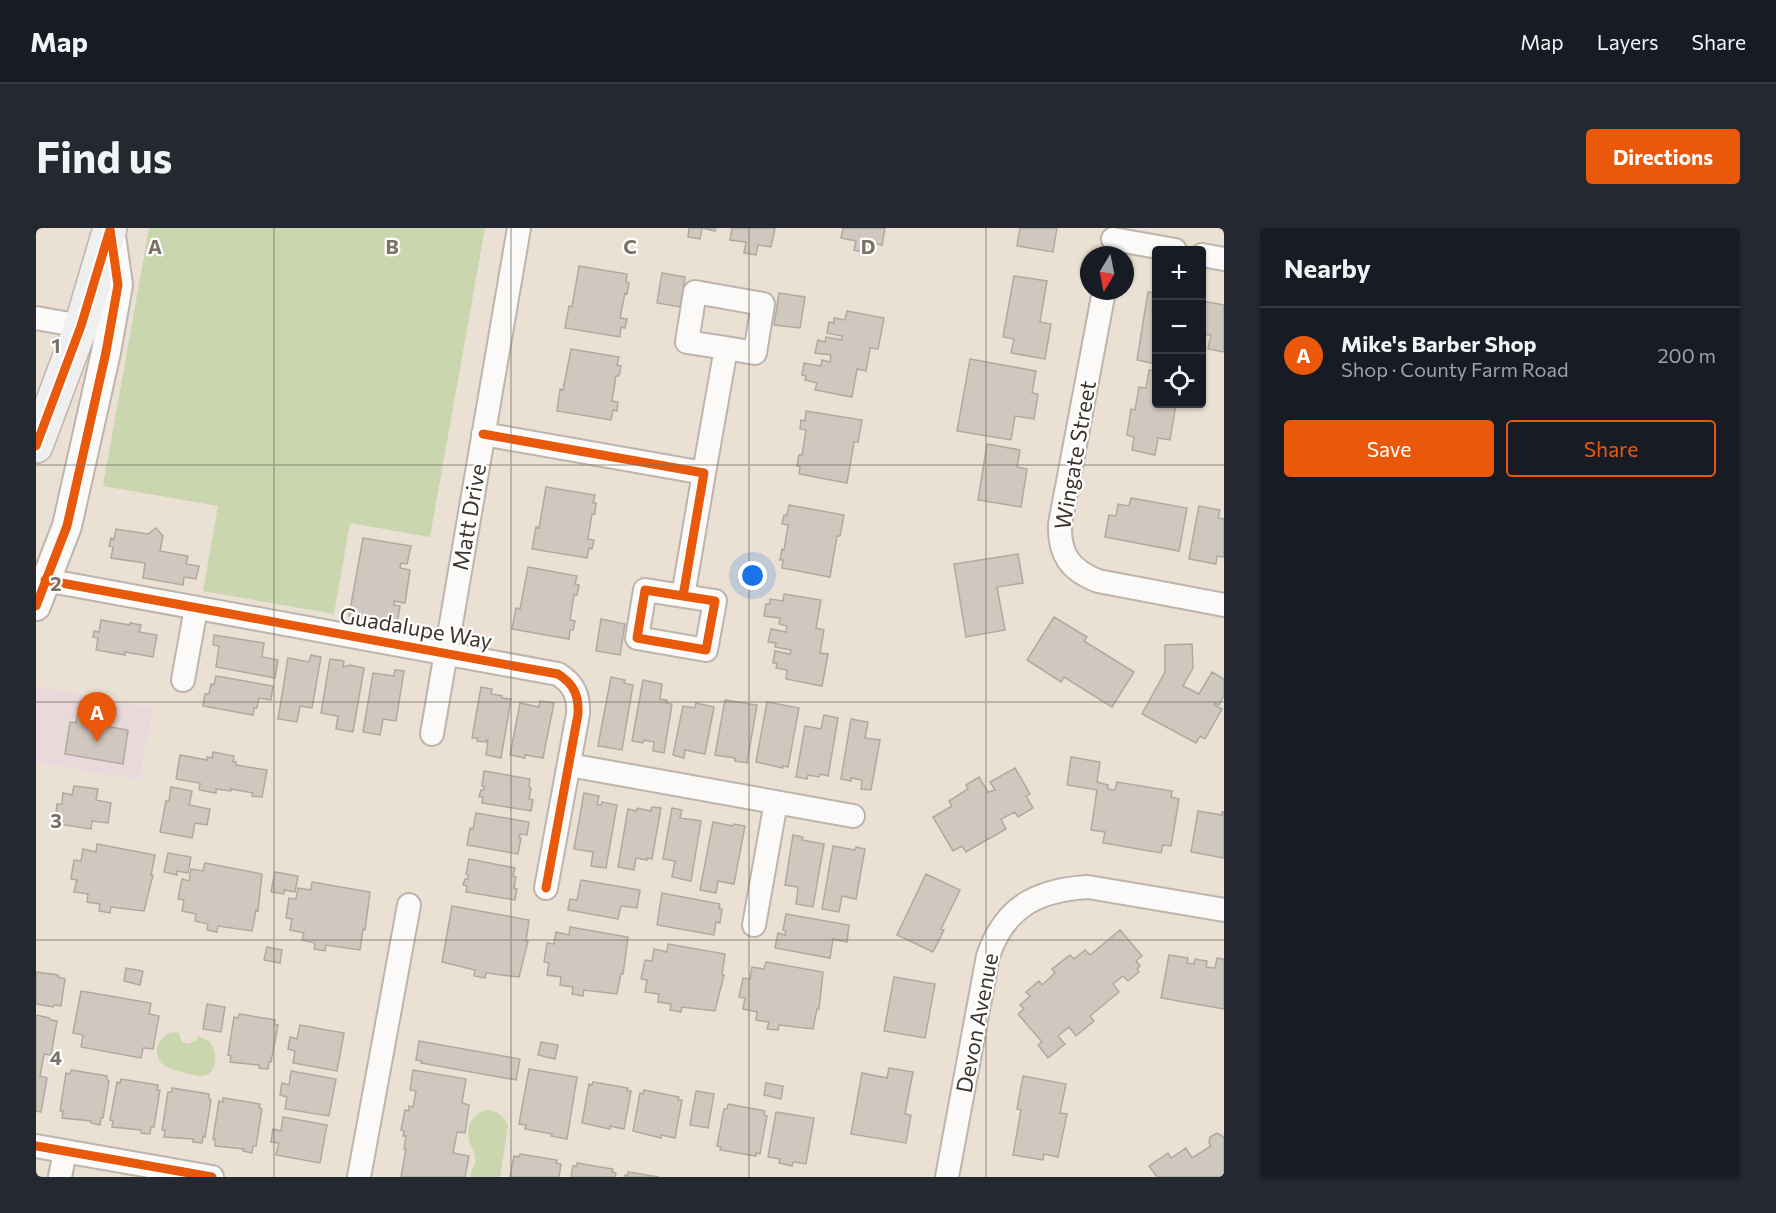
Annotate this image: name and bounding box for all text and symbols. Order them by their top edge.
text: Map [30,24,88,58]
text: Map [1520,29,1564,54]
text: Layers [1597,29,1659,54]
text: Share [1692,29,1746,54]
button: Directions [1586,129,1740,184]
text: Find us [36,130,172,182]
text: A [148,234,162,258]
text: B [385,234,399,258]
text: C [623,234,637,258]
text: D [861,234,875,258]
north arrow [1080,246,1134,300]
map controls [1152,246,1206,408]
button: + [1152,246,1206,300]
text: Nearby [1284,252,1371,283]
button: − [1152,300,1206,354]
text: Mike's Barber Shop [1341,330,1537,357]
text: 1 [51,333,61,357]
text: A [1296,343,1311,367]
text: 200 m [1658,343,1716,367]
button: locate [1152,354,1206,408]
text: Shop · County Farm Road [1341,357,1569,381]
street label: Wingate Street [1048,378,1101,532]
button: Save [1284,420,1494,477]
button: Share [1506,420,1716,477]
street label: Matt Drive [446,462,491,572]
your location [738,561,767,590]
text: 2 [50,571,62,595]
street label: Guadalupe Way [338,601,495,654]
pin: A [78,692,116,742]
text: 3 [50,808,62,832]
street label: Devon Avenue [950,951,1003,1095]
text: 4 [50,1045,62,1069]

